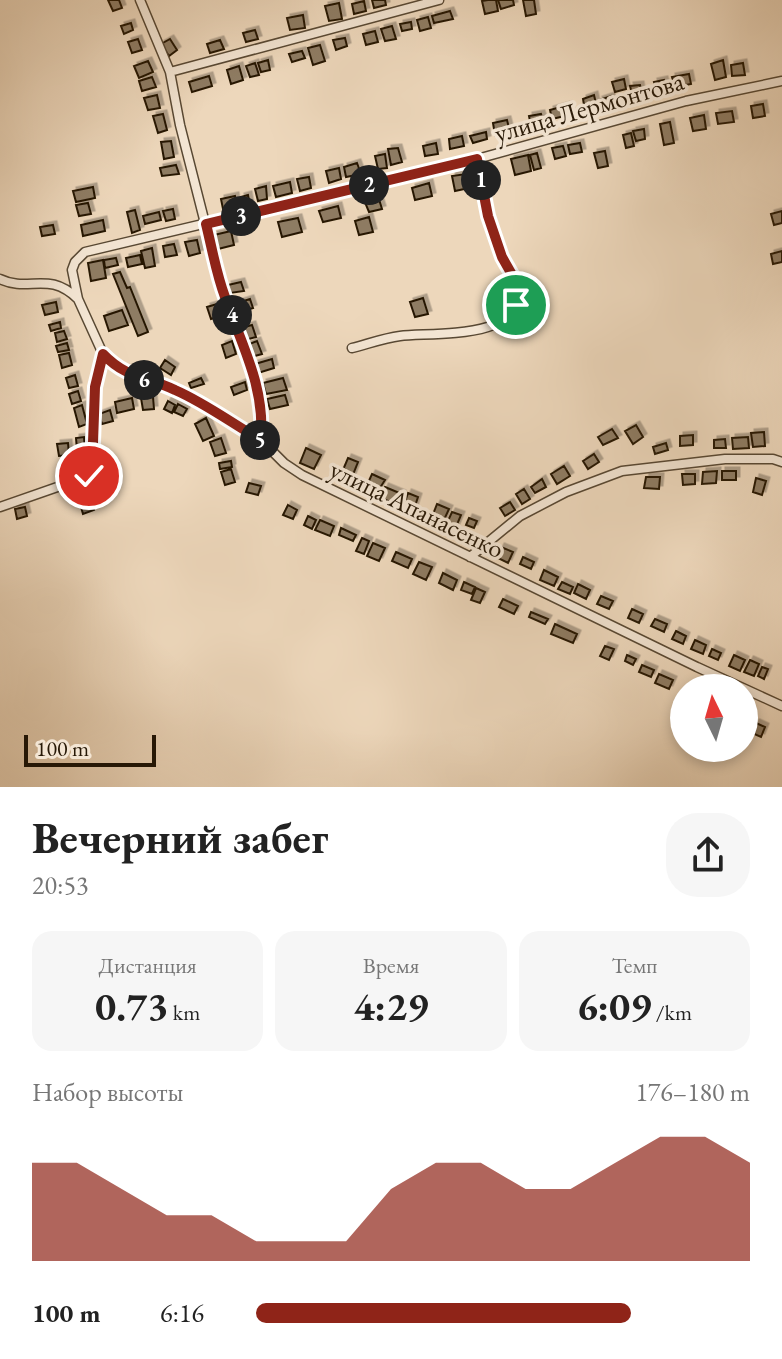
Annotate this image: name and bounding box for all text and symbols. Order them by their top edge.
street label: улица Лермонтова [490,64,688,150]
pin: 1 [461,160,501,200]
pin: 2 [349,165,389,205]
text: 1 [475,165,487,194]
text: 2 [363,170,375,199]
pin: 3 [221,196,261,236]
text: 3 [235,201,247,230]
pin [482,271,550,339]
icon: arrive [494,283,538,327]
pin: 4 [212,295,252,335]
text: 4 [226,300,238,329]
pin: 6 [124,360,164,400]
text: 6 [138,365,150,394]
pin: 5 [240,420,280,460]
text: 5 [254,425,266,454]
pin [55,442,123,510]
street label: улица Апанасенко [324,452,510,566]
icon: check [67,454,111,498]
north arrow [670,674,758,762]
map controls [670,674,758,762]
scale bar [24,731,156,767]
text: 100 m [36,734,89,763]
text: Вечерний забег [32,809,328,866]
button: share [666,813,750,897]
text: 20:53 [32,868,88,902]
text: Дистанция [99,951,197,980]
text: Время [363,951,419,980]
text: Темп [611,951,657,980]
text: 0.73 [95,980,168,1032]
text: 4:29 [354,980,428,1032]
text: 6:09 [577,980,651,1032]
text: km [168,998,200,1027]
text: /km [651,998,692,1027]
text: Набор высоты [32,1075,183,1109]
text: 176–180 m [635,1075,750,1109]
text: 100 m [32,1296,100,1330]
text: 6:16 [160,1296,204,1330]

